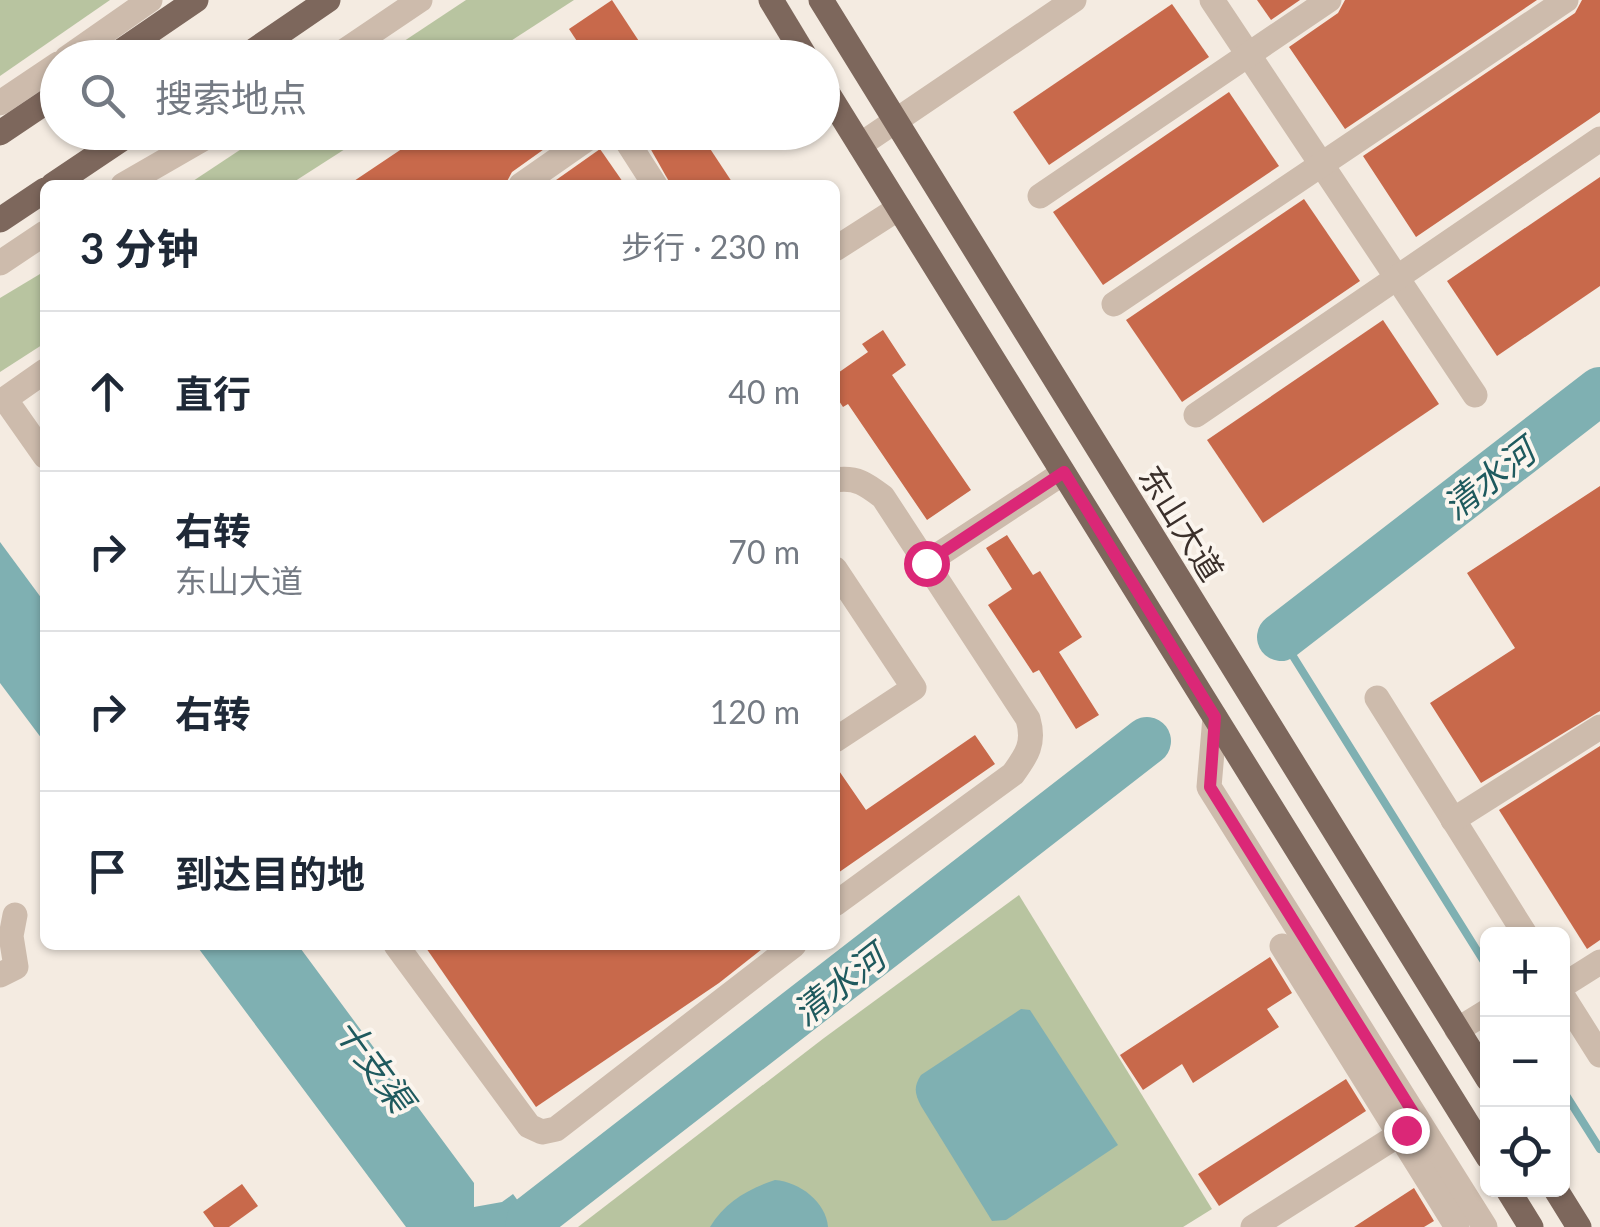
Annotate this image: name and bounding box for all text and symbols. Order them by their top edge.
search box [40,40,840,150]
icon: search [75,68,130,123]
text: 搜索地点 [155,74,307,120]
text: 3 分钟 [80,223,199,273]
text: 步行 · 230 m [621,227,800,266]
icon: ahead [80,364,135,419]
text: 直行 [175,370,251,416]
text: 40 m [728,372,800,411]
water label: 清水河 [1434,425,1547,527]
street label: 东山大道 [1132,458,1232,588]
text: 右转 [175,507,251,553]
icon: right [80,524,135,579]
text: 70 m [728,532,800,571]
route start [904,541,950,587]
text: 东山大道 [175,561,303,600]
icon: right [80,684,135,739]
text: 右转 [175,690,251,736]
text: 120 m [710,692,800,731]
icon: arrive [80,844,135,899]
text: 到达目的地 [175,850,365,896]
map controls [1480,927,1570,1197]
button: + [1480,927,1570,1017]
water label: 清水河 [784,931,897,1033]
water label: 十支渠 [327,1009,426,1123]
button: − [1480,1017,1570,1107]
button: locate [1480,1107,1570,1197]
route end [1384,1108,1430,1154]

